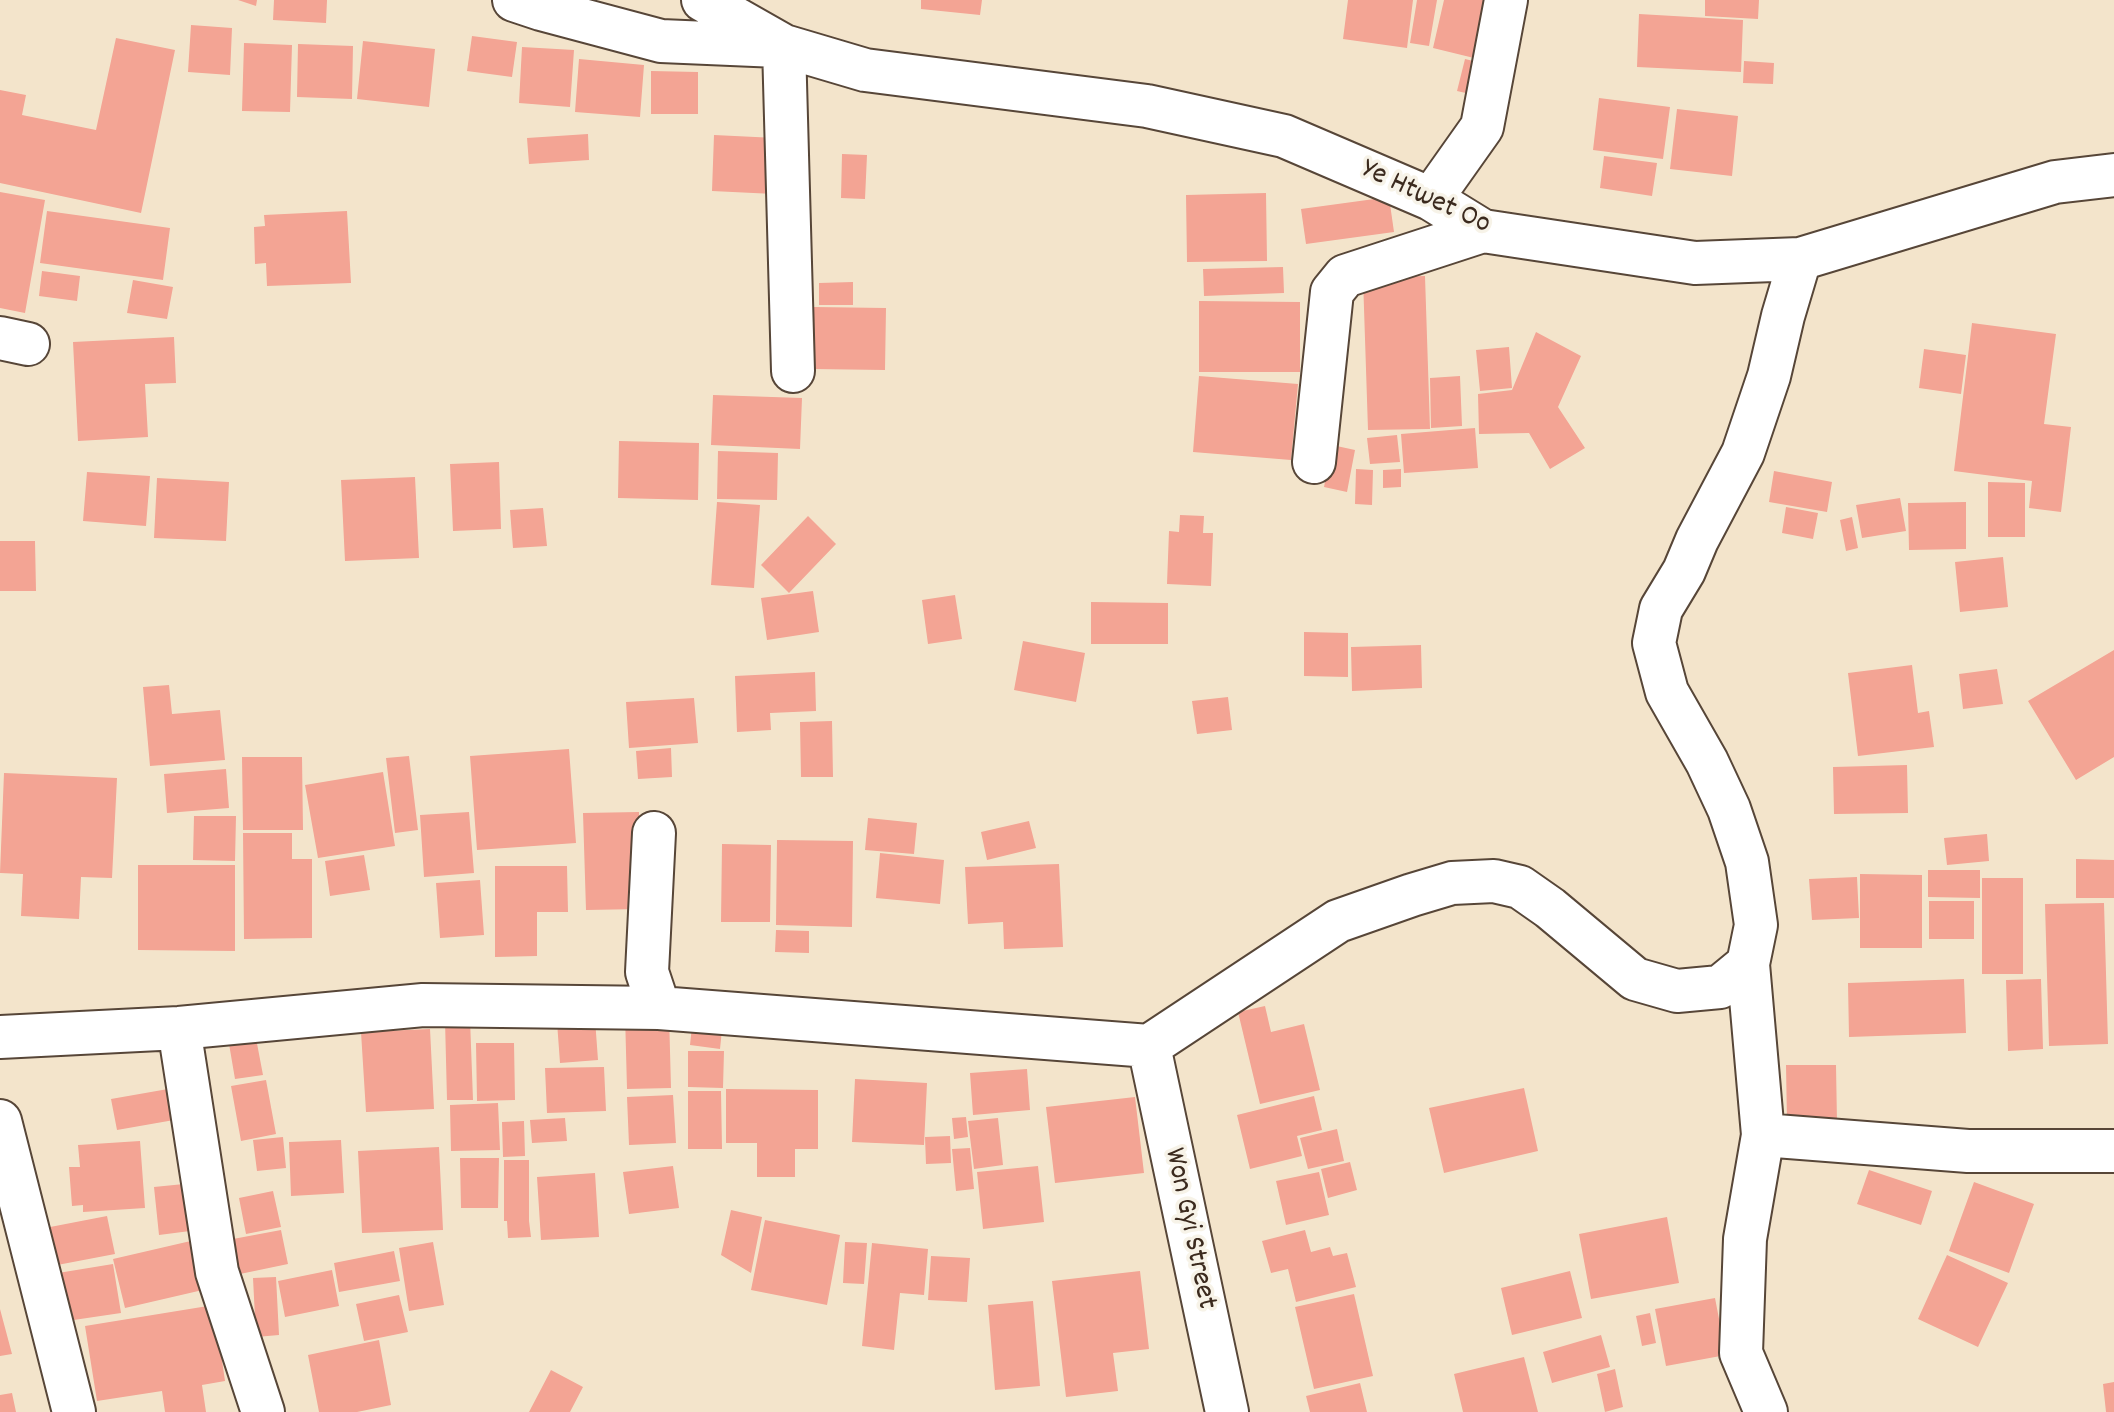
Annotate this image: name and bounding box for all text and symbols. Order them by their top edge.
street label: Ye Htwet Oo [1355,153,1495,245]
street label: Won Gyi Street [1153,1145,1223,1313]

